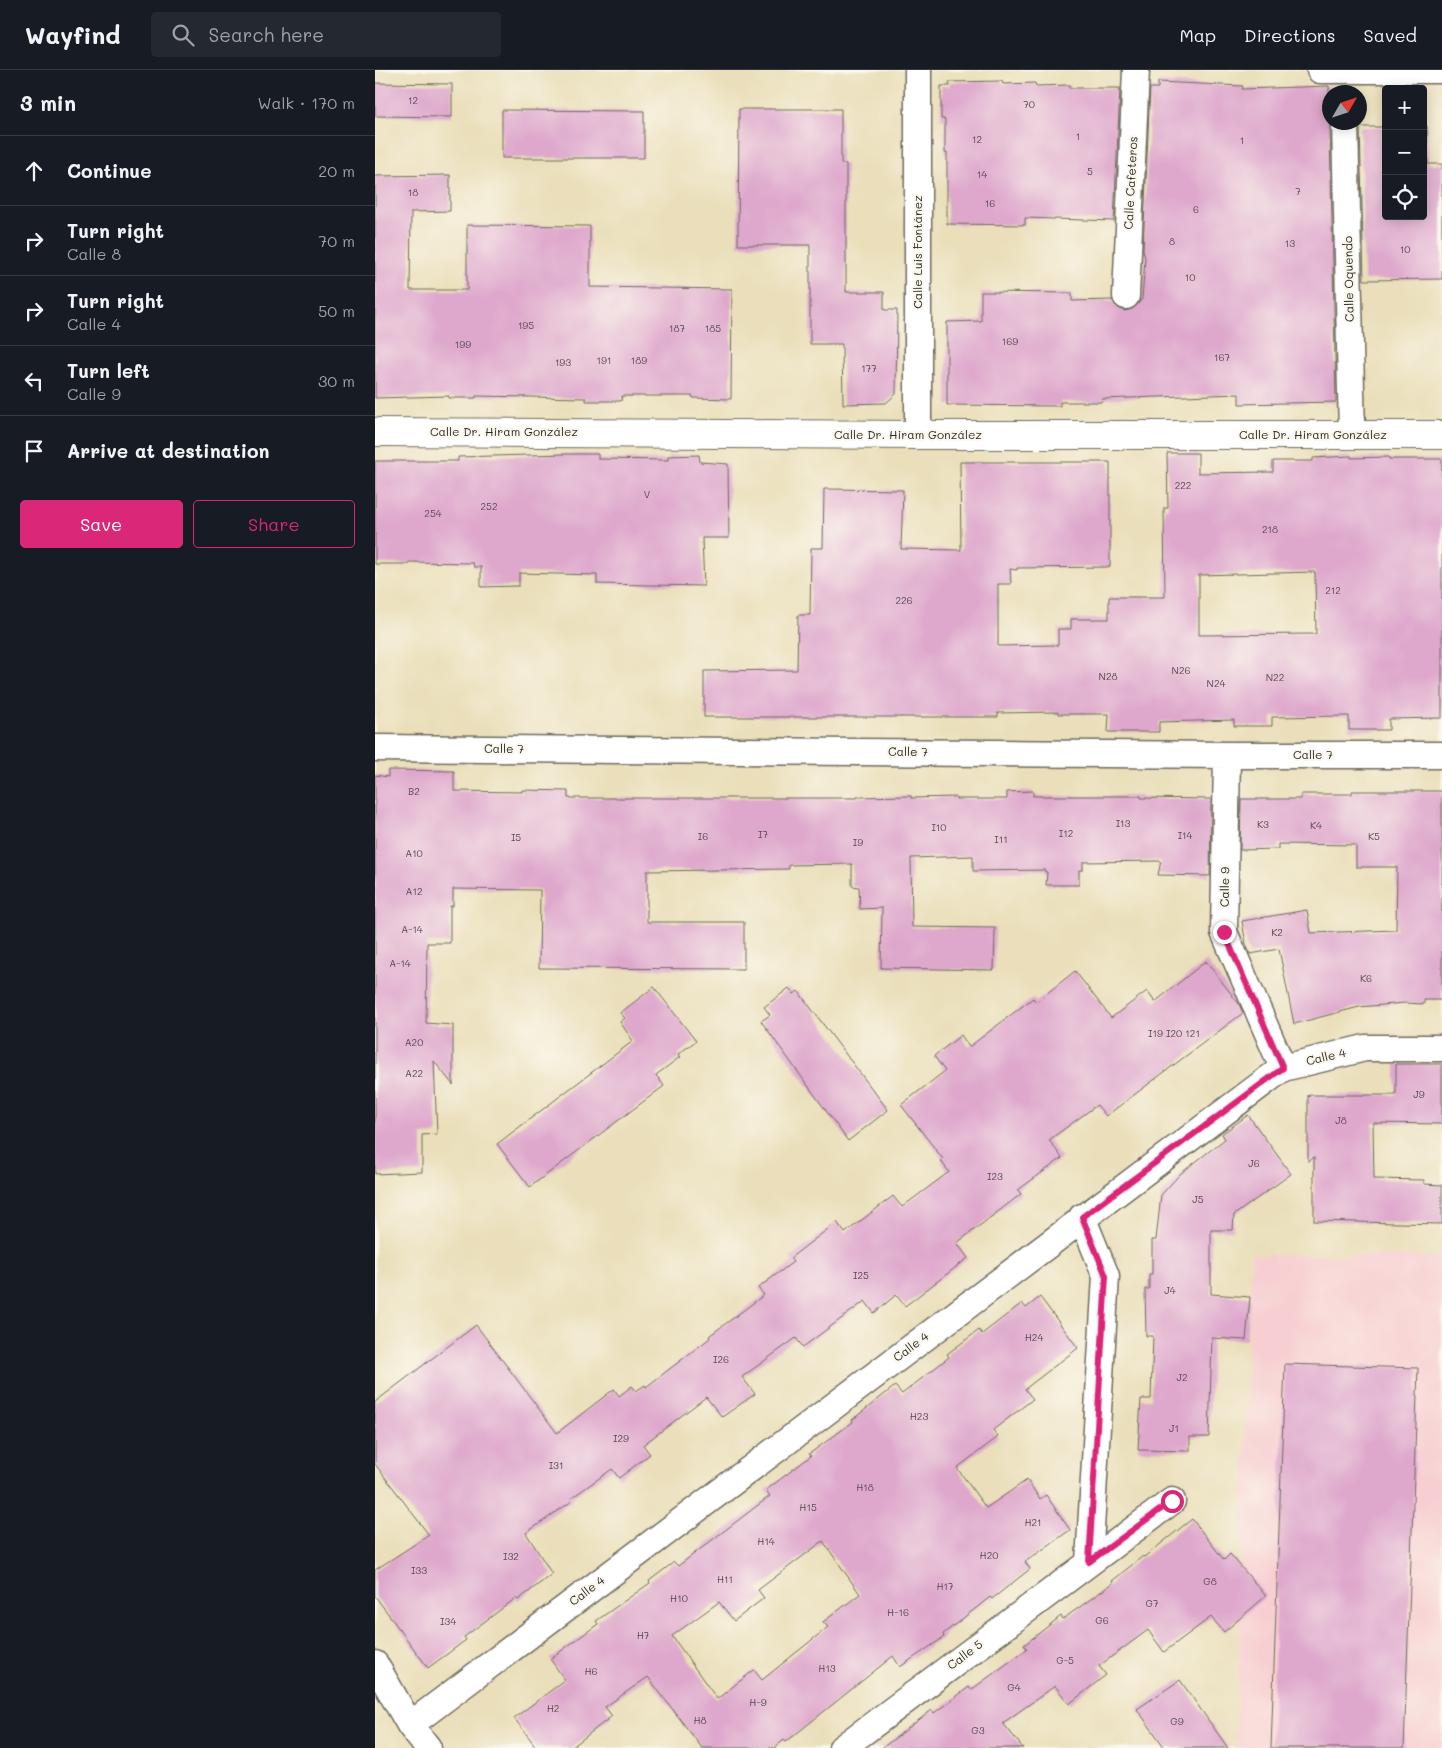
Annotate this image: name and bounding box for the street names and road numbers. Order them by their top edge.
street label: Calle Cafeteros [1120,136,1140,230]
street label: Calle Luis Fontánez [909,195,925,309]
street label: Calle Oquendo [1339,236,1357,322]
street label: Calle Dr. Hiram González [430,423,578,439]
street label: Calle Dr. Hiram González [834,426,982,442]
street label: Calle Dr. Hiram González [1239,426,1387,442]
street label: Calle 7 [484,740,524,756]
street label: Calle 7 [888,743,928,759]
street label: Calle 7 [1293,746,1333,762]
street label: Calle 9 [1216,867,1232,907]
street label: Calle 4 [1304,1044,1347,1068]
street label: Calle 4 [889,1328,931,1365]
street label: Calle 4 [565,1572,607,1609]
street label: Calle 5 [943,1636,985,1673]

